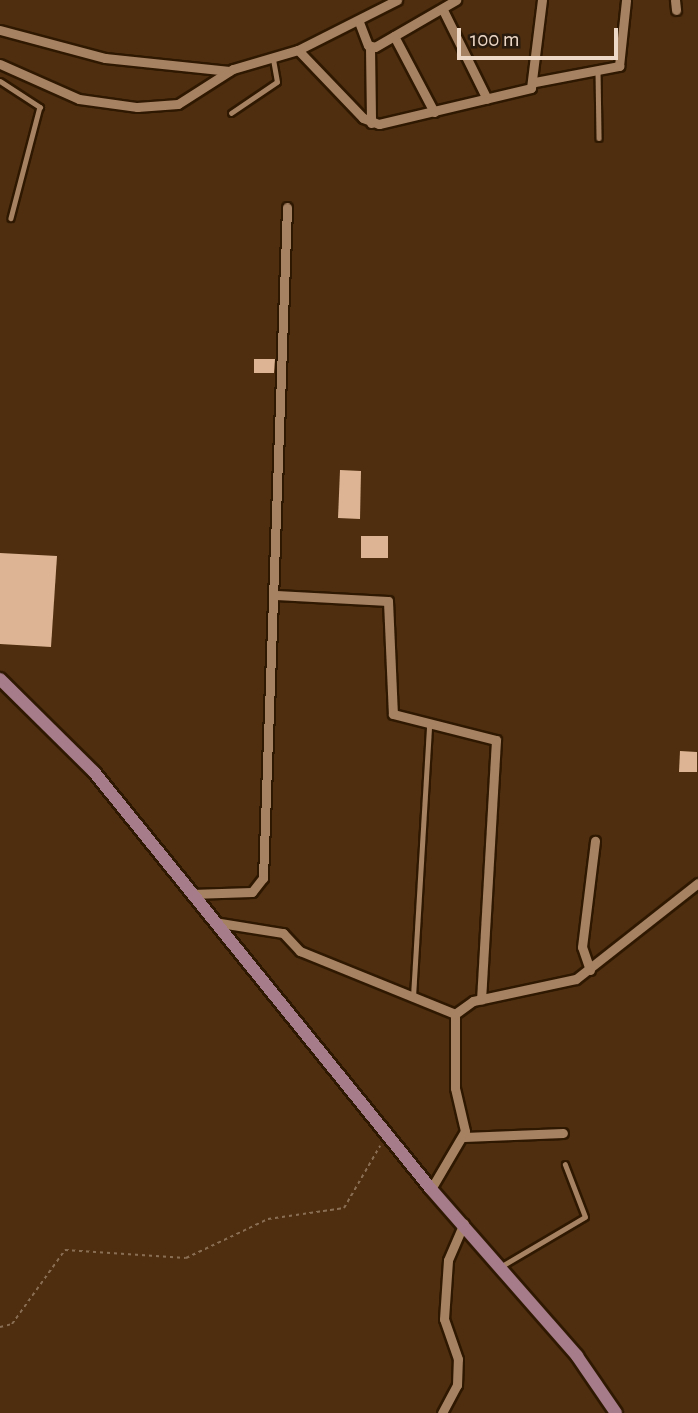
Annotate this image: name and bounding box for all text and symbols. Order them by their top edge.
scale bar [460,14,621,58]
text: 100 m [470,29,520,50]

